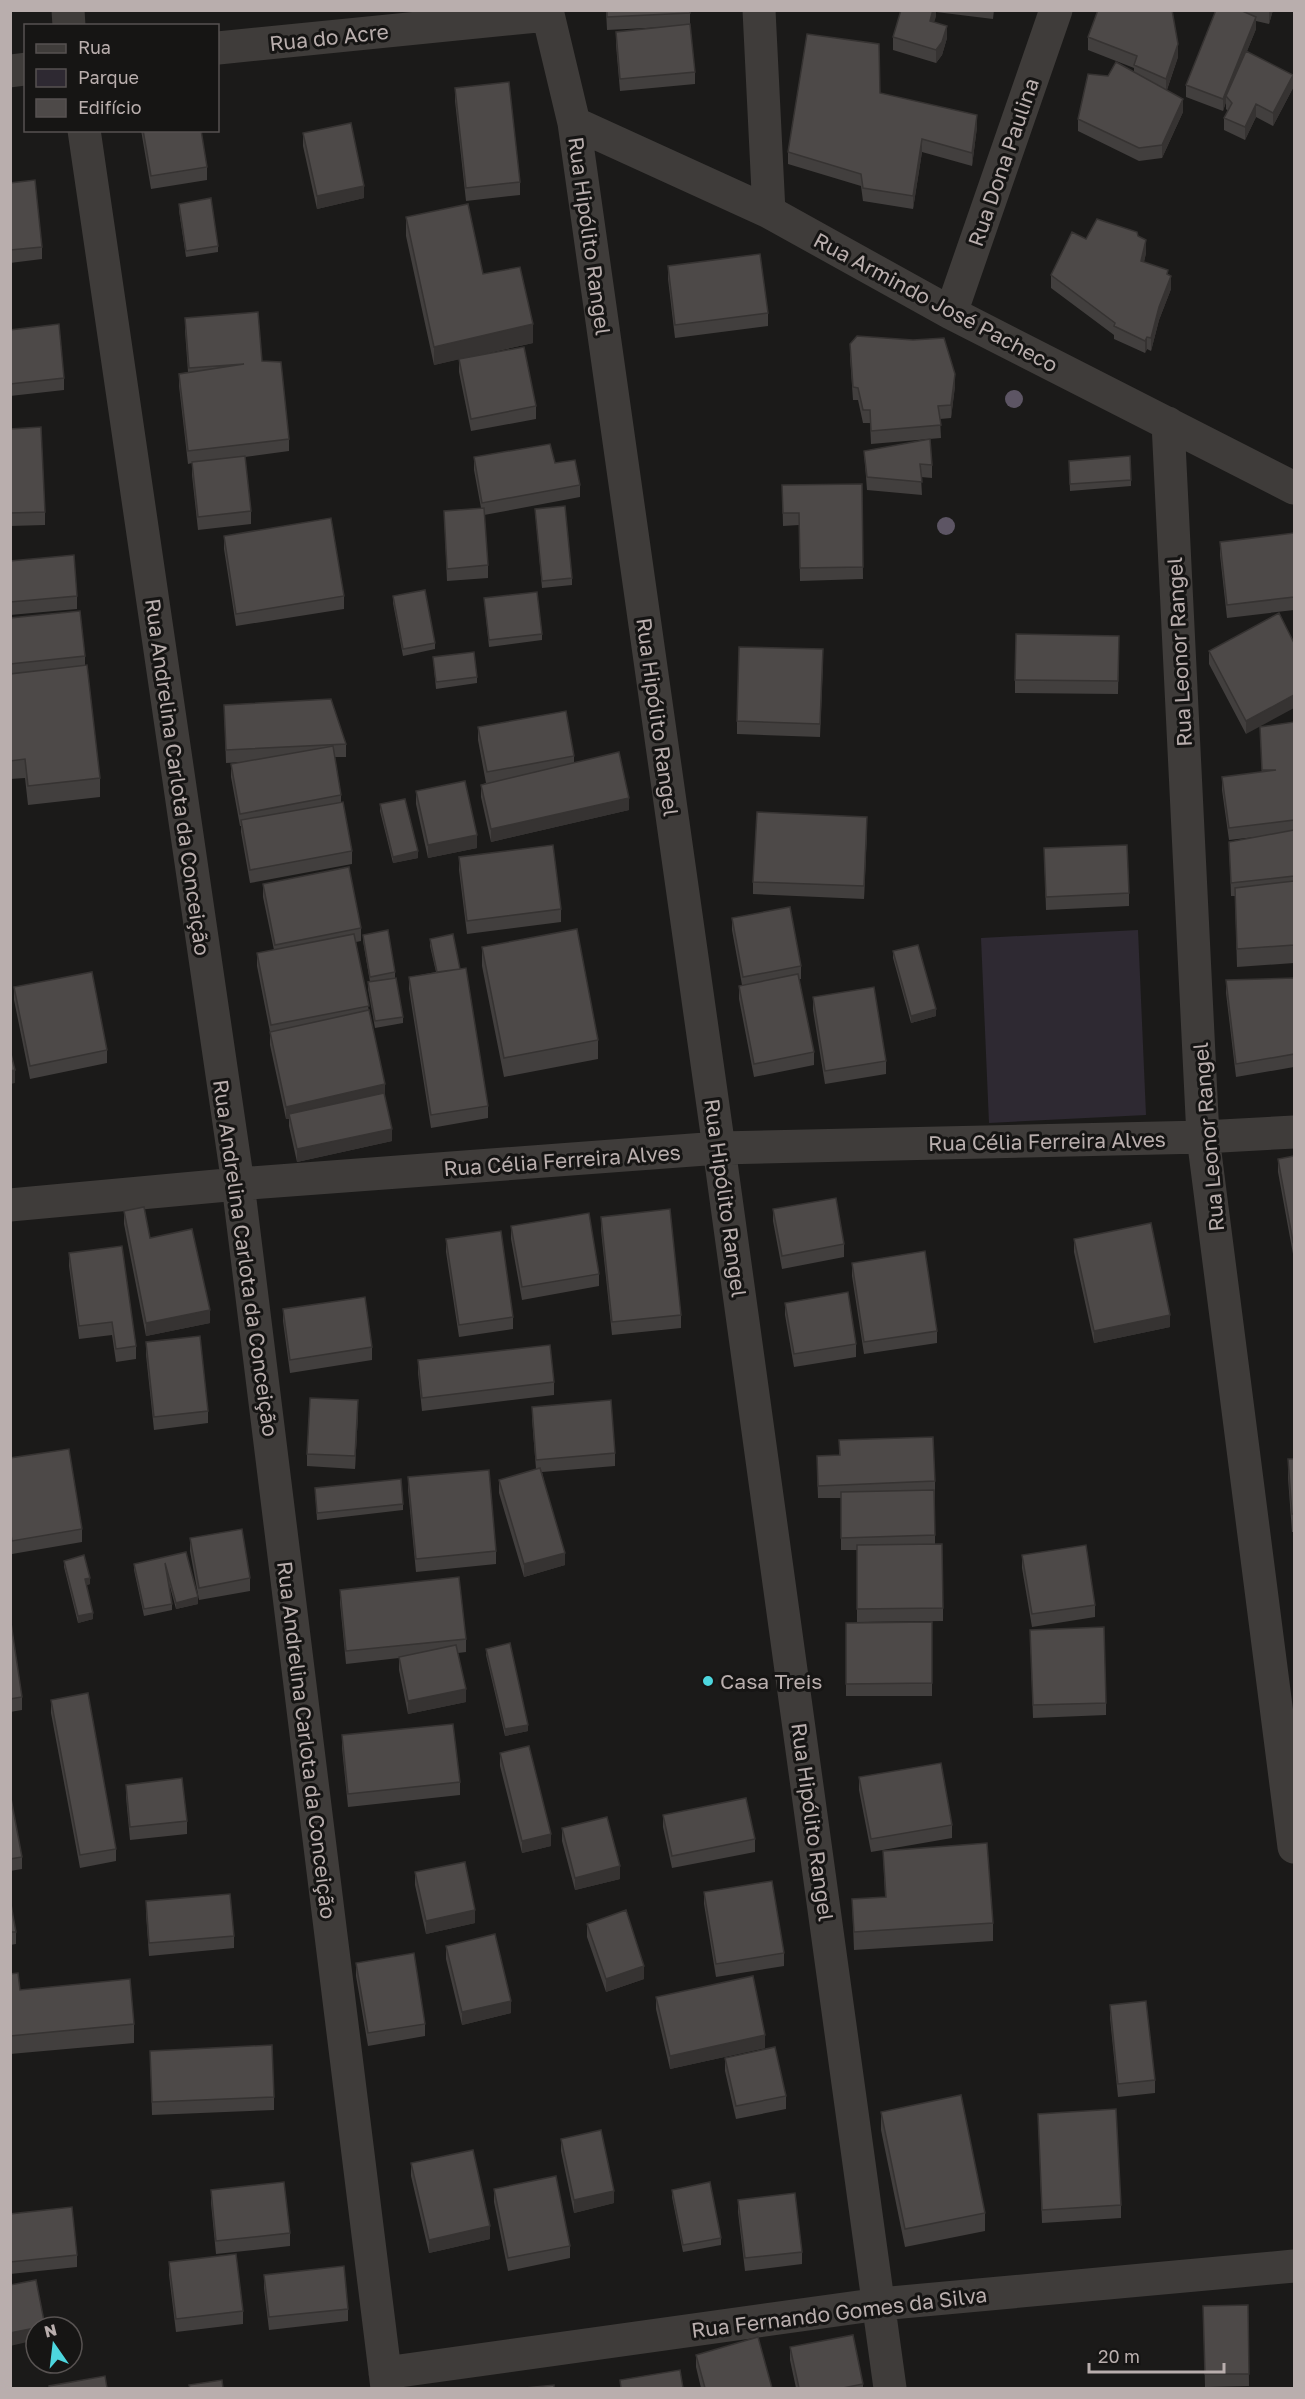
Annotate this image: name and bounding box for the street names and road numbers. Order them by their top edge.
street label: Rua do Acre [268,18,390,56]
street label: Rua Dona Paulina [962,74,1044,250]
street label: Rua Hipólito Rangel [563,135,617,337]
street label: Rua Armindo José Pacheco [810,227,1062,377]
street label: Rua Leonor Rangel [1161,557,1197,747]
street label: Rua Andrelina Carlota da Conceição [140,597,216,957]
street label: Rua Hipólito Rangel [631,616,685,818]
street label: Rua Leonor Rangel [1187,1041,1229,1233]
street label: Rua Andrelina Carlota da Conceição [208,1078,284,1438]
street label: Rua Hipólito Rangel [699,1097,753,1299]
street label: Rua Célia Ferreira Alves [928,1126,1166,1156]
street label: Rua Célia Ferreira Alves [443,1139,681,1181]
street label: Rua Andrelina Carlota da Conceição [272,1560,342,1920]
street label: Rua Hipólito Rangel [786,1721,840,1923]
street label: Rua Fernando Gomes da Silva [690,2281,988,2343]

